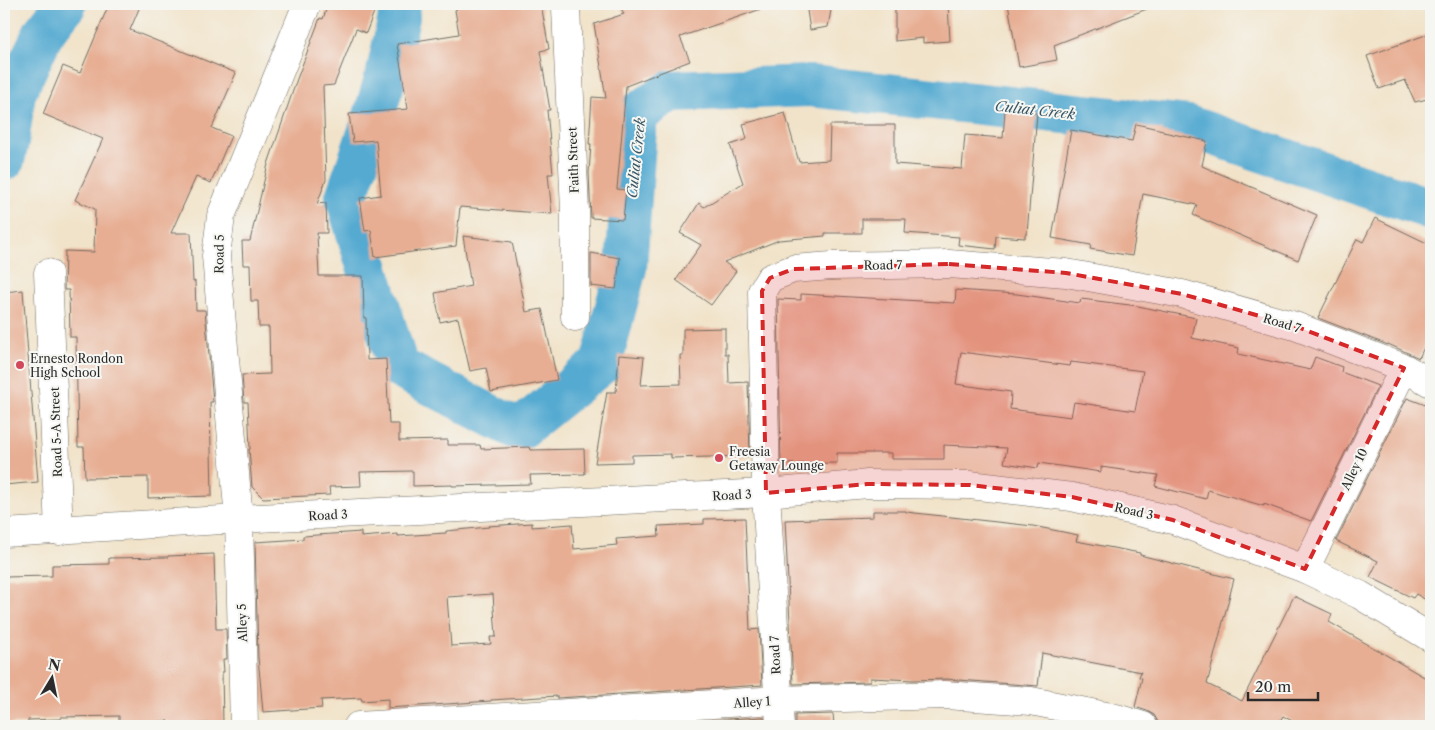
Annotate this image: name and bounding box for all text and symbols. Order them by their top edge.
water label: Culiat Creek [994,97,1077,123]
water label: Culiat Creek [623,116,649,199]
street label: Faith Street [564,126,582,193]
street label: Road 5 [211,234,227,274]
street label: Road 7 [863,257,903,273]
street label: Road 7 [1261,310,1303,336]
place label: Ernesto Rondon High School [30,351,124,380]
marker: Ernesto Rondon High School [14,359,26,371]
street label: Road 5-A Street [47,386,65,477]
place label: Freesia Getaway Lounge [729,444,824,473]
street label: Alley 10 [1337,446,1371,493]
marker: Freesia Getaway Lounge [713,452,725,464]
street label: Road 3 [712,486,752,504]
street label: Road 3 [1113,499,1155,523]
street label: Road 3 [308,506,348,524]
street label: Alley 5 [234,603,250,644]
street label: Road 7 [766,635,784,675]
north arrow [28,652,78,702]
text: N [47,655,62,675]
scale bar [1248,670,1318,702]
text: 20 m [1255,677,1291,696]
street label: Alley 1 [732,693,771,711]

